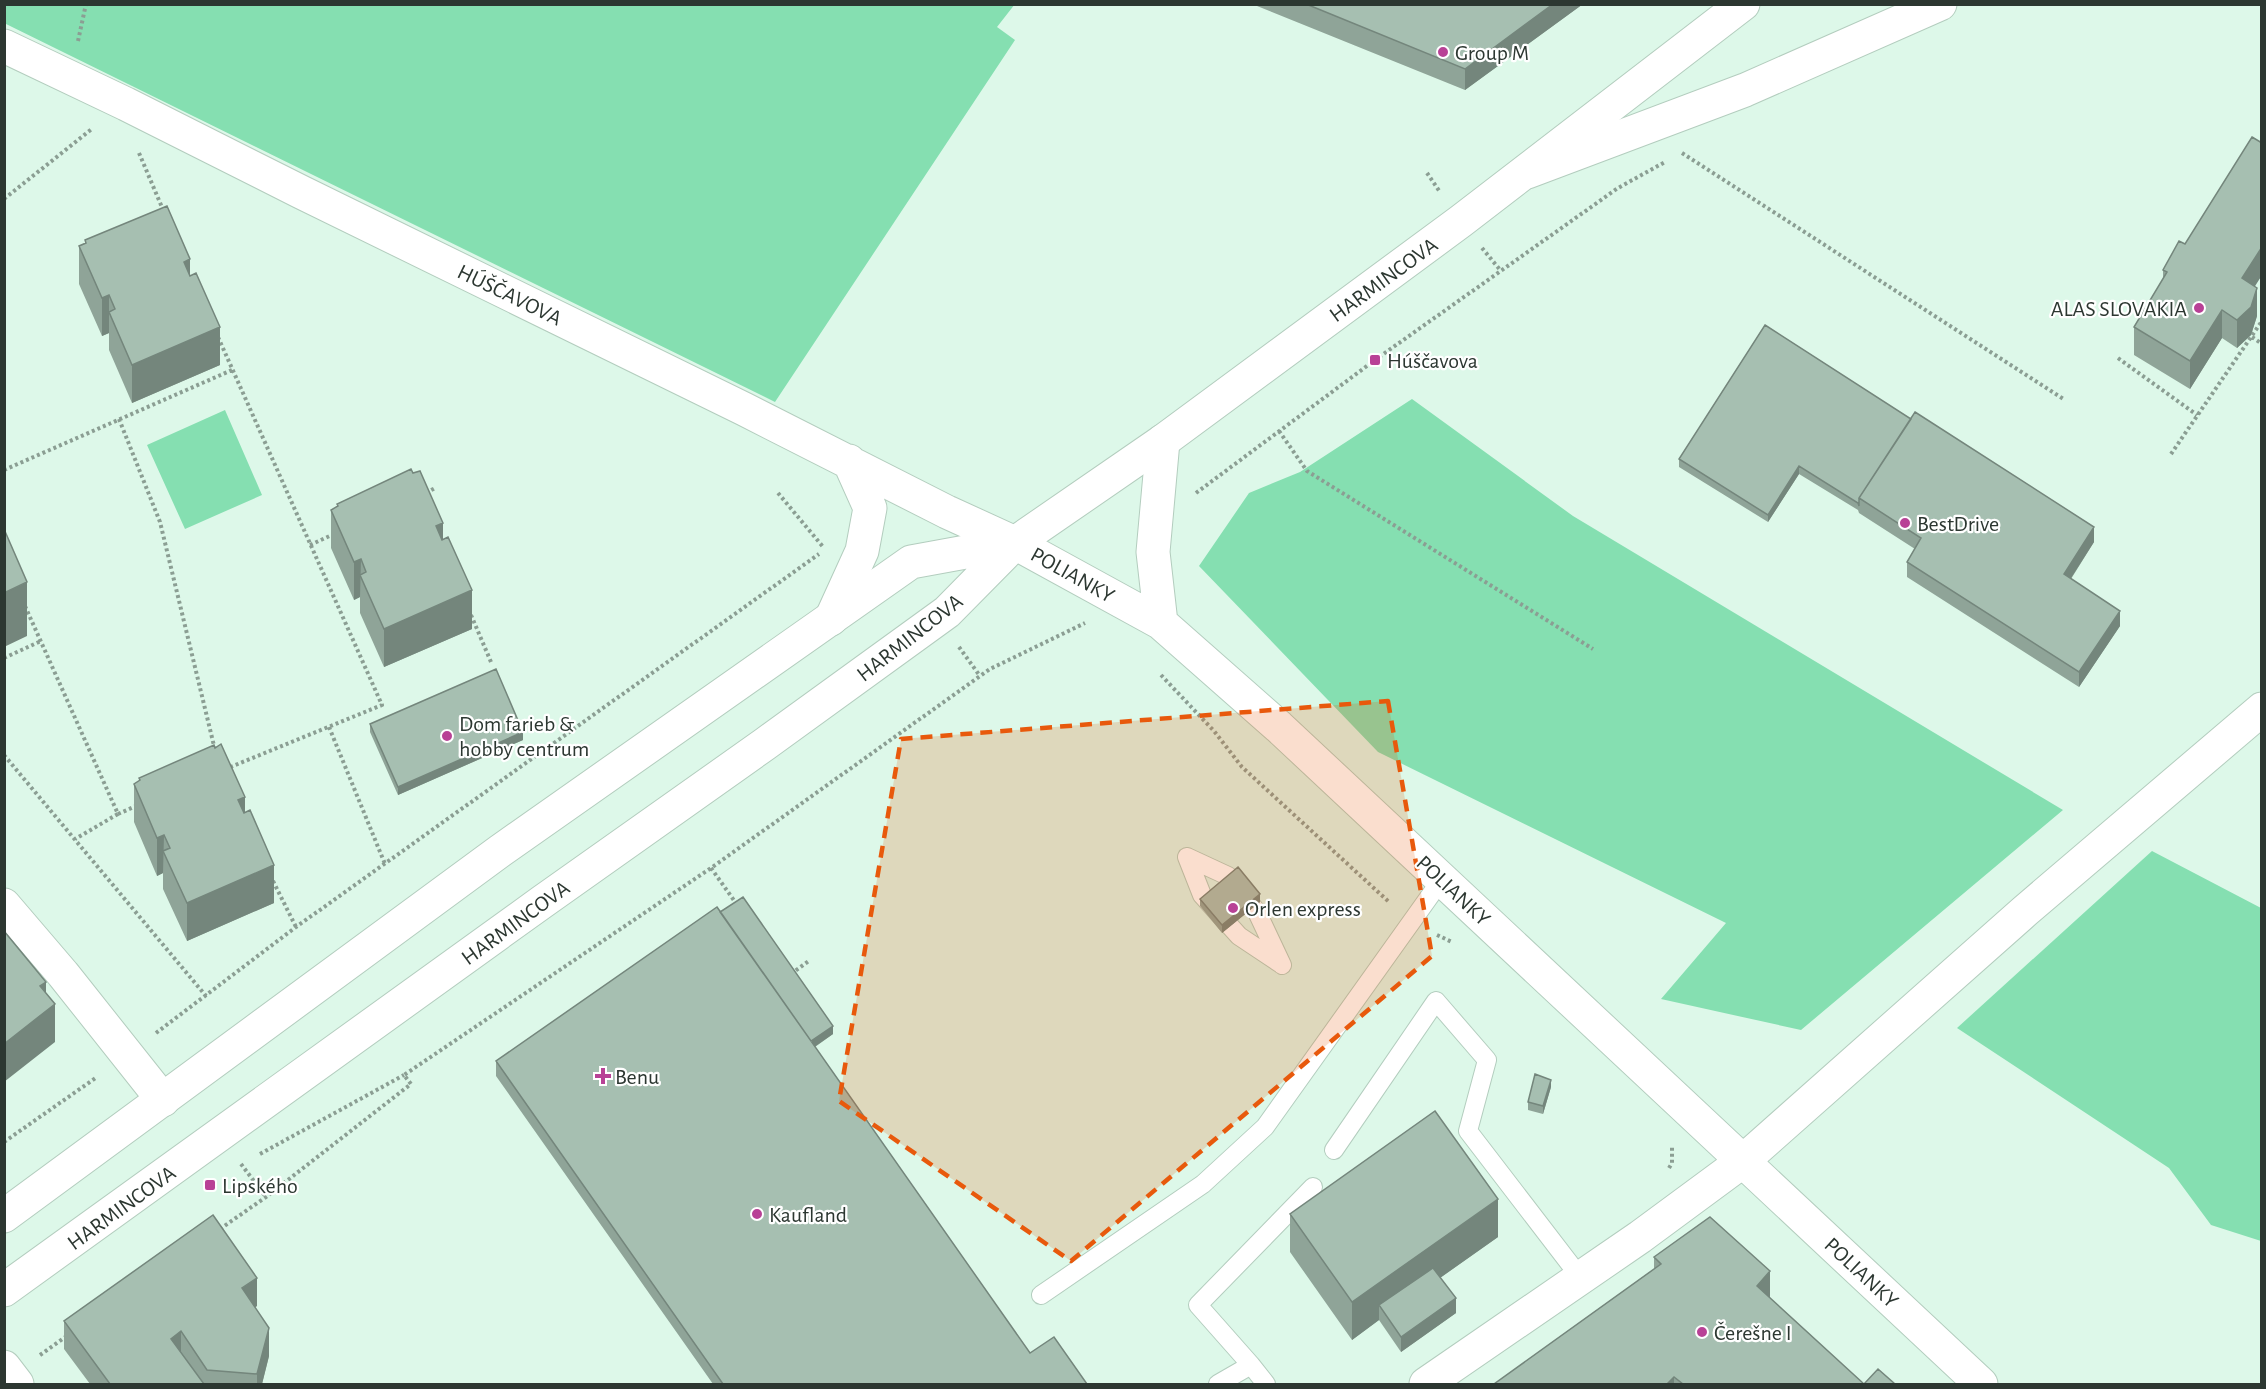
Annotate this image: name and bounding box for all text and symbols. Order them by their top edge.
place label: Group M [1455,42,1529,64]
marker: Group M [1436,45,1450,59]
street label: HARMINCOVA [1326,233,1442,326]
street label: HÚŠČAVOVA [454,259,566,330]
place label: ALAS SLOVAKIA [2051,298,2187,320]
marker: ALAS SLOVAKIA [2192,301,2206,315]
place label: Húščavova [1387,350,1478,372]
marker: Húščavova [1368,353,1382,367]
place label: BestDrive [1917,513,1999,535]
marker: BestDrive [1898,516,1912,530]
street label: POLIANKY [1027,543,1118,607]
street label: HARMINCOVA [853,590,967,686]
place label: Dom farieb & hobby centrum [459,713,589,760]
marker: Dom farieb & hobby centrum [440,729,454,743]
street label: POLIANKY [1412,851,1495,930]
street label: HARMINCOVA [458,876,574,969]
place label: Orlen express [1245,898,1361,920]
marker: Orlen express [1226,901,1240,915]
place label: Benu [615,1066,659,1088]
marker: Benu [596,1069,610,1083]
street label: HARMINCOVA [64,1161,180,1254]
place label: Lipského [222,1175,298,1197]
marker: Lipského [203,1178,217,1192]
place label: Kaufland [769,1204,847,1226]
marker: Kaufland [750,1207,764,1221]
street label: POLIANKY [1820,1233,1903,1312]
place label: Čerešne I [1714,1321,1792,1344]
marker: Čerešne I [1695,1325,1709,1339]

